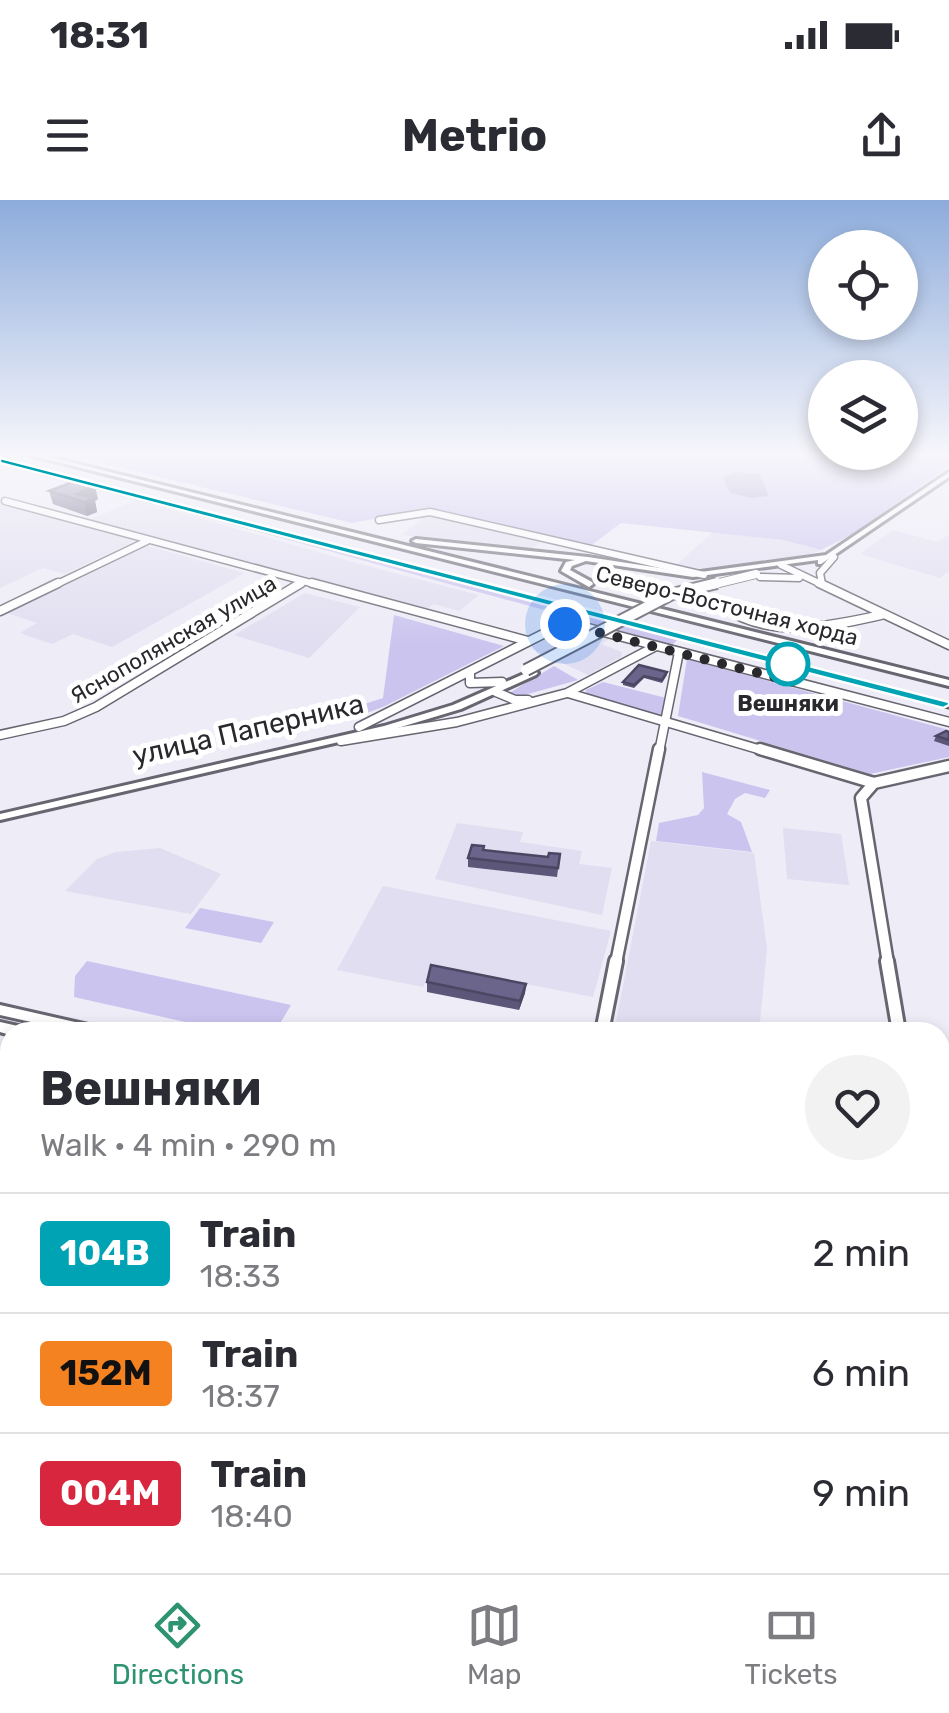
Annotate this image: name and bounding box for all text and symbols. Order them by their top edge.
text: 18:31 [50,12,149,58]
icon: menu [40,108,95,163]
icon: share [854,108,909,163]
text: Metrio [402,109,547,162]
map controls [808,230,918,470]
button: locate [808,230,918,340]
button: layers [808,360,918,470]
street label: Северо-Восточная хорда [593,560,861,651]
street label: Яснополянская улица [66,569,281,709]
your location [540,599,590,649]
marker: Вешняки [767,643,809,685]
street label: улица Паперника [129,687,367,772]
place label: Вешняки [737,690,839,717]
button: heart [805,1055,910,1160]
text: Вешняки [40,1060,261,1117]
text: Walk · 4 min · 290 m [40,1126,337,1164]
text: Train [200,1211,296,1257]
text: 2 min [812,1230,910,1276]
text: 104В [60,1232,150,1274]
text: 18:33 [200,1257,280,1295]
text: Train [202,1331,298,1377]
text: 6 min [812,1350,910,1396]
text: 152М [60,1352,152,1394]
text: 18:37 [202,1377,280,1415]
text: Train [211,1451,307,1497]
text: 9 min [812,1470,910,1516]
text: 004М [60,1472,161,1514]
text: 18:40 [211,1497,293,1535]
tab: Directions [111,1598,244,1691]
tab: Map [467,1598,522,1691]
tab: Tickets [745,1598,838,1691]

